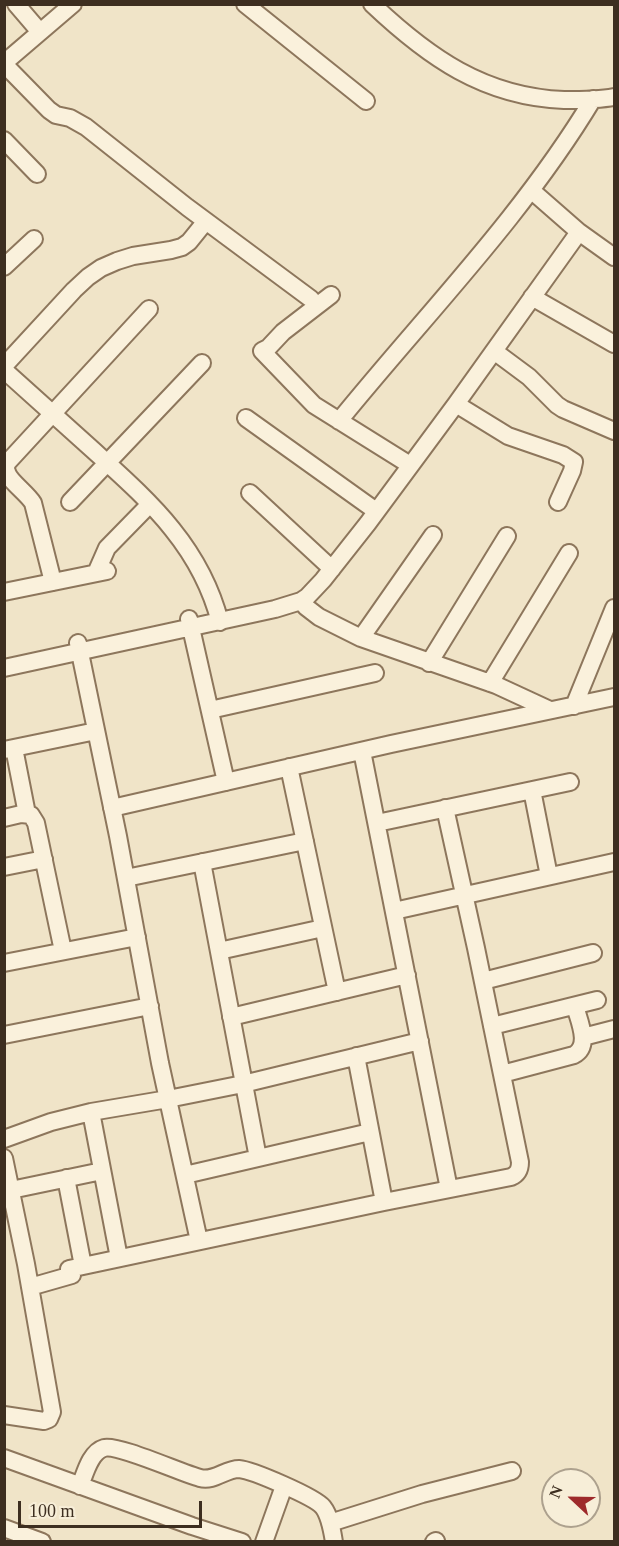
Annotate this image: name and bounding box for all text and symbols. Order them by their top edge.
north arrow [541,1468,601,1528]
text: N [546,1483,566,1500]
scale bar [21,1489,206,1527]
text: 100 m [29,1501,75,1521]

